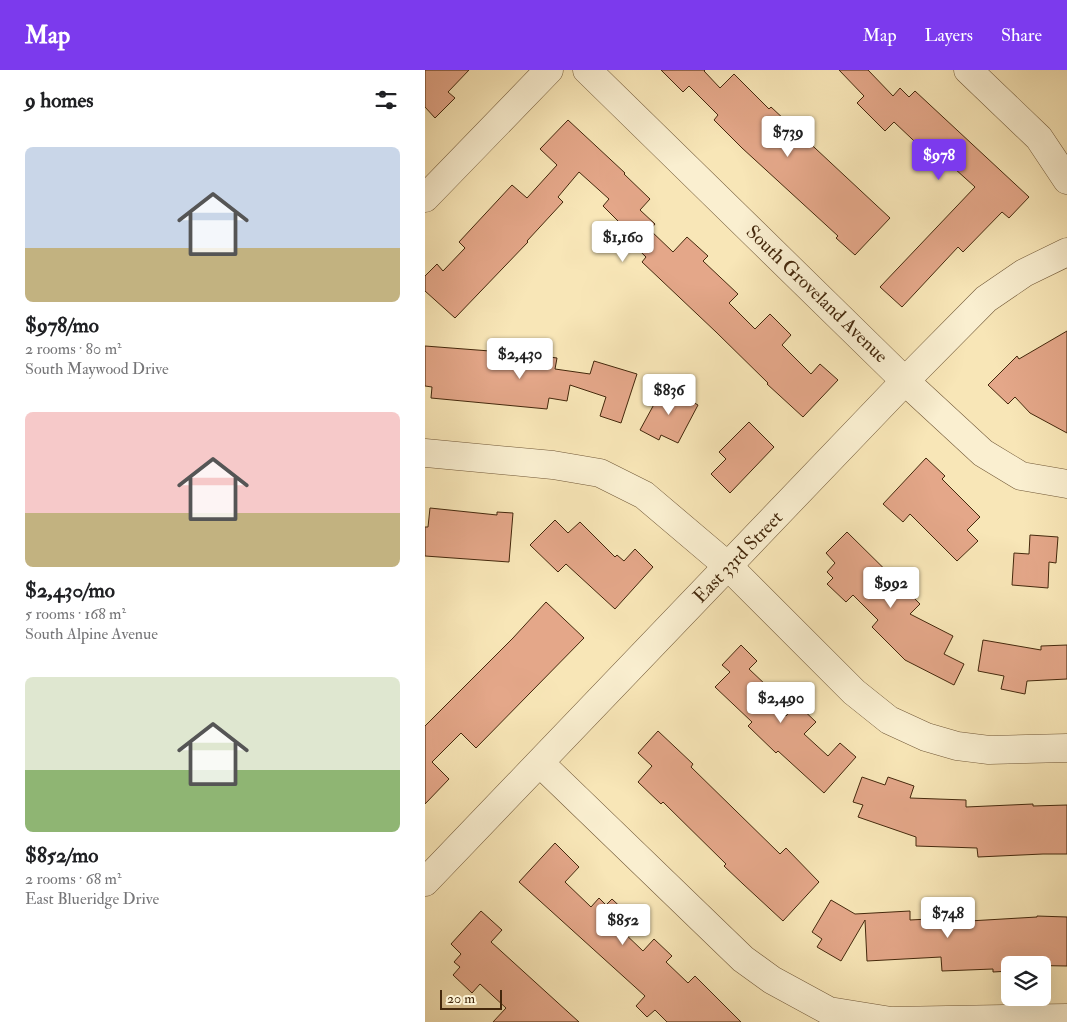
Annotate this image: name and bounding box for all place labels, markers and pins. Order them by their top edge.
pin: $739 [758,116,818,158]
pin: $978 [909,138,969,181]
pin: $1,160 [582,220,664,263]
pin: $2,430 [479,338,561,380]
pin: $836 [639,374,699,416]
pin: $992 [861,566,921,609]
pin: $2,490 [740,682,822,724]
pin: $748 [918,896,978,939]
pin: $852 [593,904,653,946]

